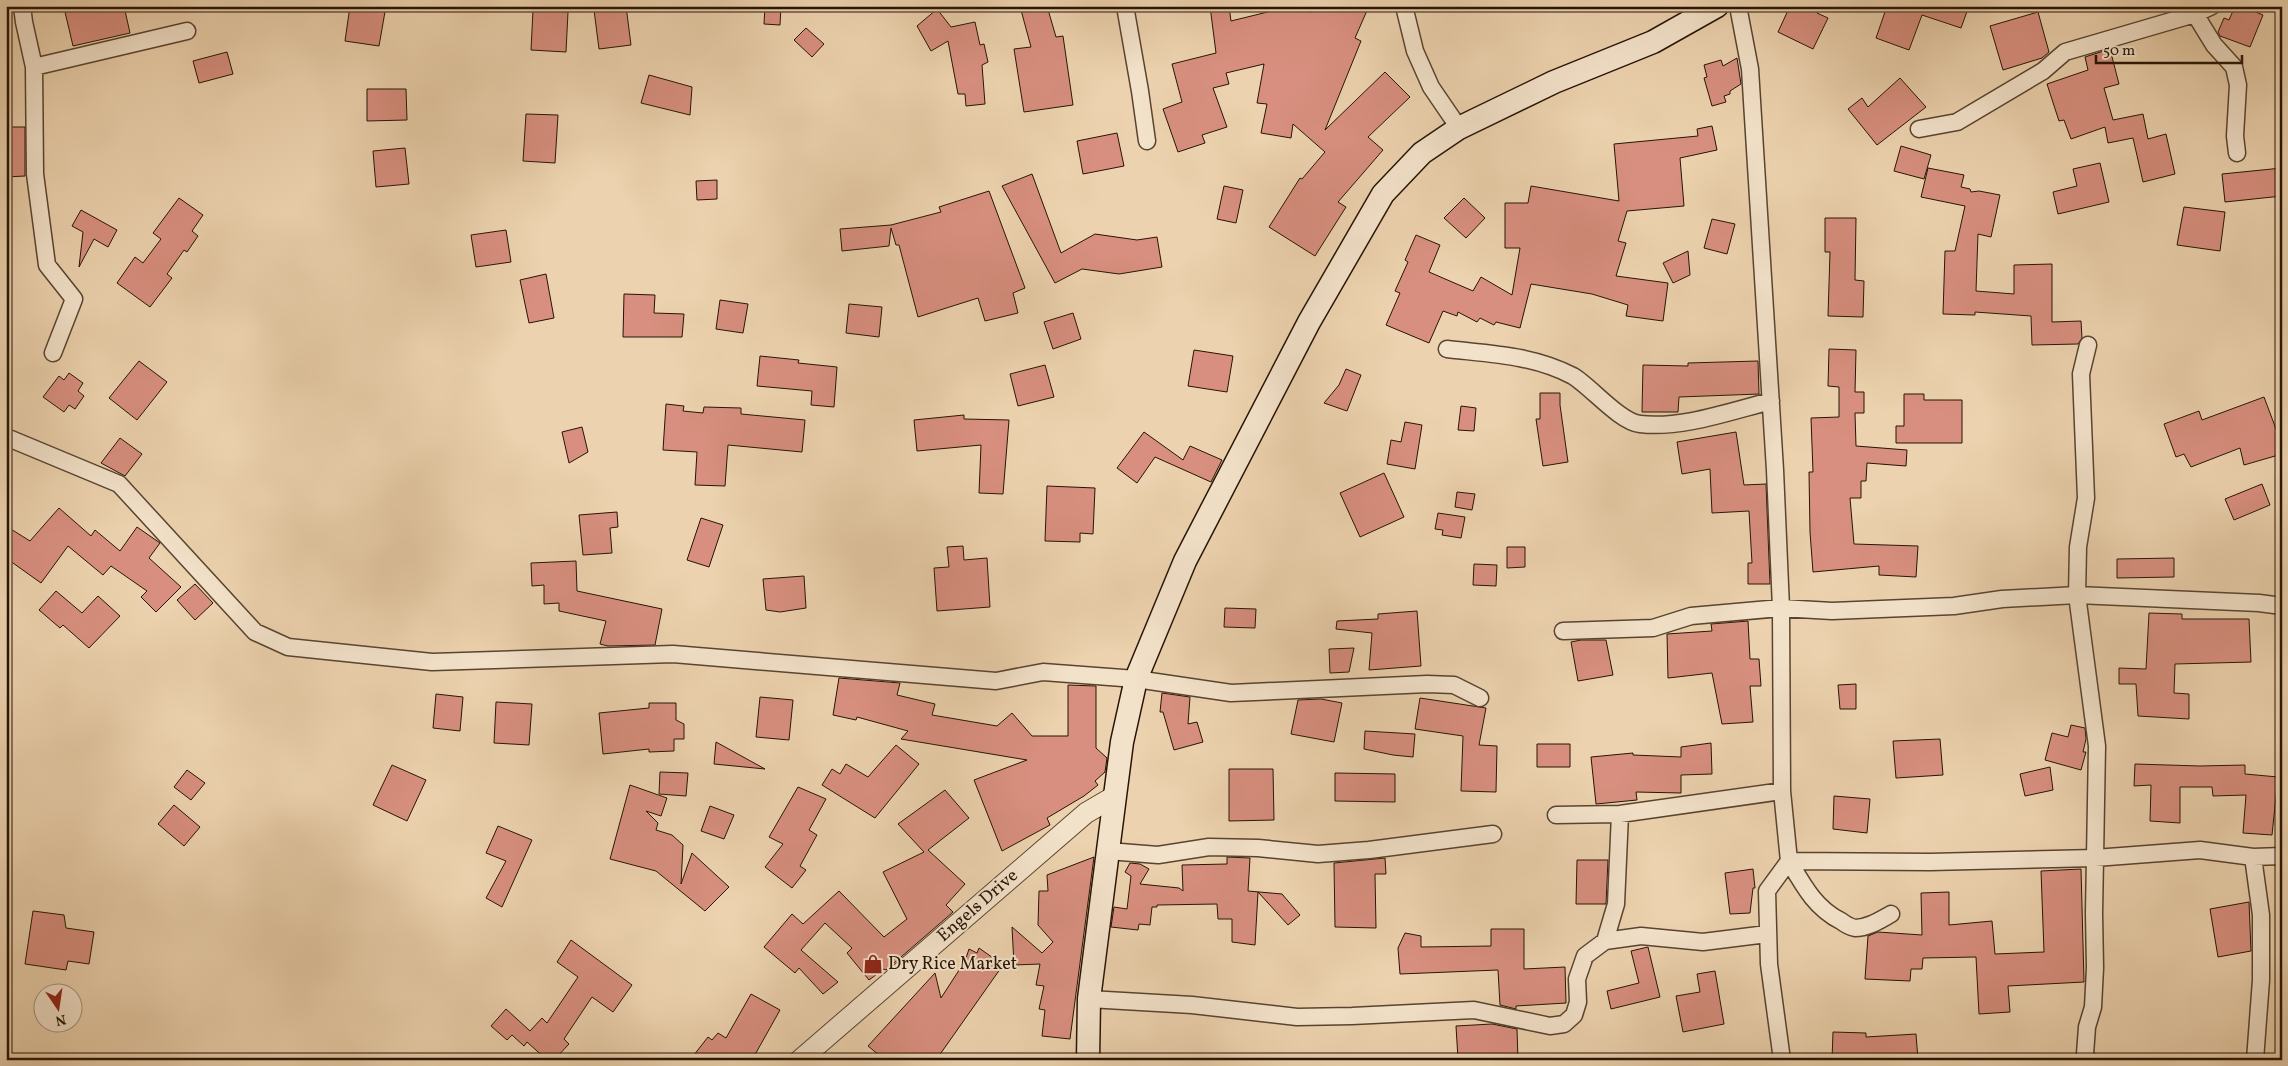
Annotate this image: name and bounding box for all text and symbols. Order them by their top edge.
scale bar [2096,32,2242,64]
text: 50 m [2103,41,2135,62]
street label: Engels Drive [932,864,1024,948]
place label: Dry Rice Market [888,952,1017,977]
shop icon: Dry Rice Market [862,953,884,975]
north arrow [32,984,82,1034]
text: N [53,1009,68,1030]

